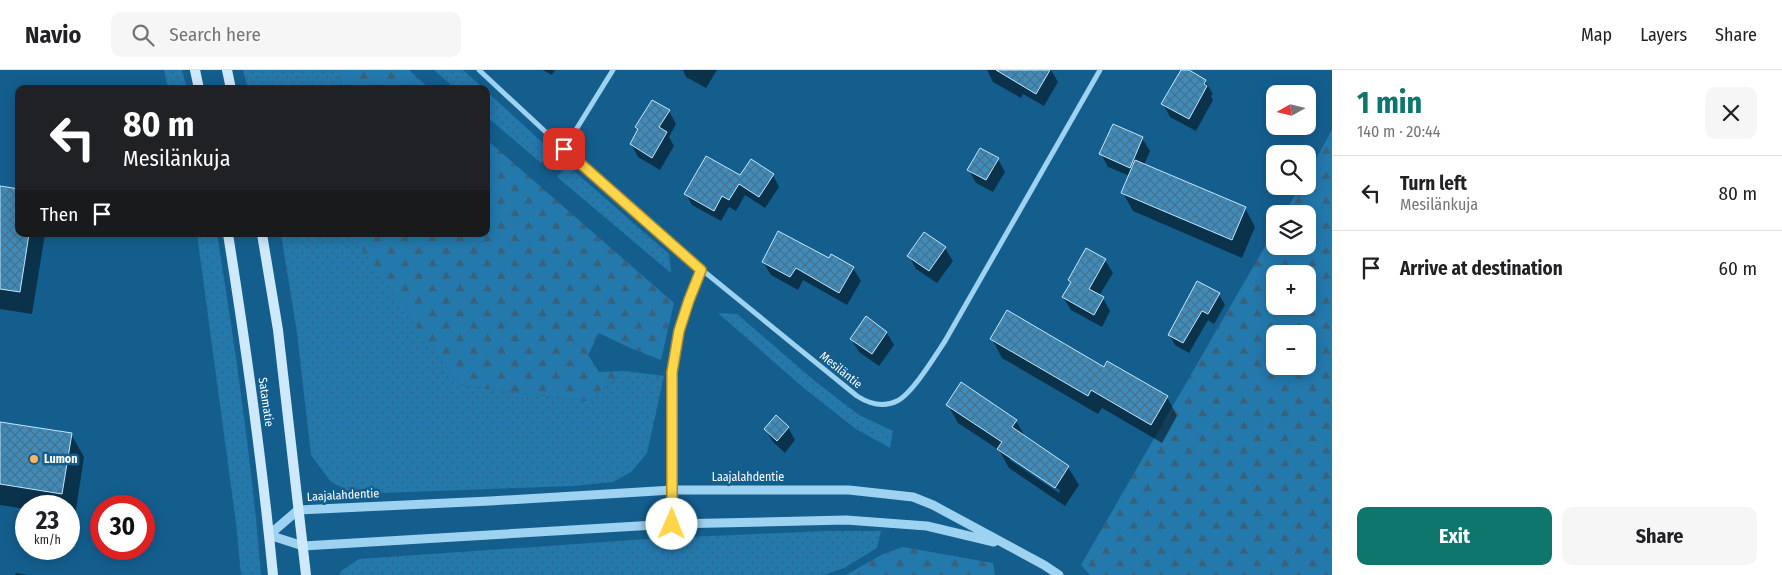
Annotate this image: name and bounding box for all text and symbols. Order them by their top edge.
search box [111,12,461,57]
text: Navio [25,21,81,49]
icon: search [129,21,157,49]
text: Search here [169,23,261,46]
text: Map [1581,24,1612,46]
text: Layers [1640,24,1687,46]
text: Share [1715,24,1757,46]
north arrow [1266,85,1316,135]
map controls [1266,85,1316,375]
text: 1 min [1357,85,1422,121]
button: close [1705,87,1757,139]
text: 80 m [123,103,195,145]
icon: left [40,105,105,170]
text: 140 m · 20:44 [1357,122,1441,141]
pin [543,128,585,170]
icon: arrive [550,135,578,163]
text: Mesilänkuja [123,145,230,172]
button: search [1266,145,1316,195]
text: Turn left [1400,172,1467,195]
icon: left [1357,179,1385,207]
text: 80 m [1719,182,1757,205]
text: Mesilänkuja [1400,195,1478,214]
icon: arrive [88,200,116,228]
text: Then [40,203,78,226]
button: layers [1266,205,1316,255]
icon: arrive [1357,254,1385,282]
text: Arrive at destination [1400,257,1563,280]
text: 60 m [1719,257,1757,280]
button: + [1266,265,1316,315]
button: − [1266,325,1316,375]
street label: Mesiläntie [817,349,865,391]
street label: Satamatie [256,376,276,428]
place label: Lumon [44,452,77,466]
marker: Lumon [28,453,40,465]
street label: Laajalahdentie [712,470,784,484]
street label: Laajalahdentie [306,486,380,504]
speed limit sign: 30 [90,495,155,560]
position arrow [645,497,697,549]
text: 23 [36,506,59,536]
button: Exit [1357,507,1552,565]
button: Share [1562,507,1757,565]
text: km/h [34,533,61,547]

